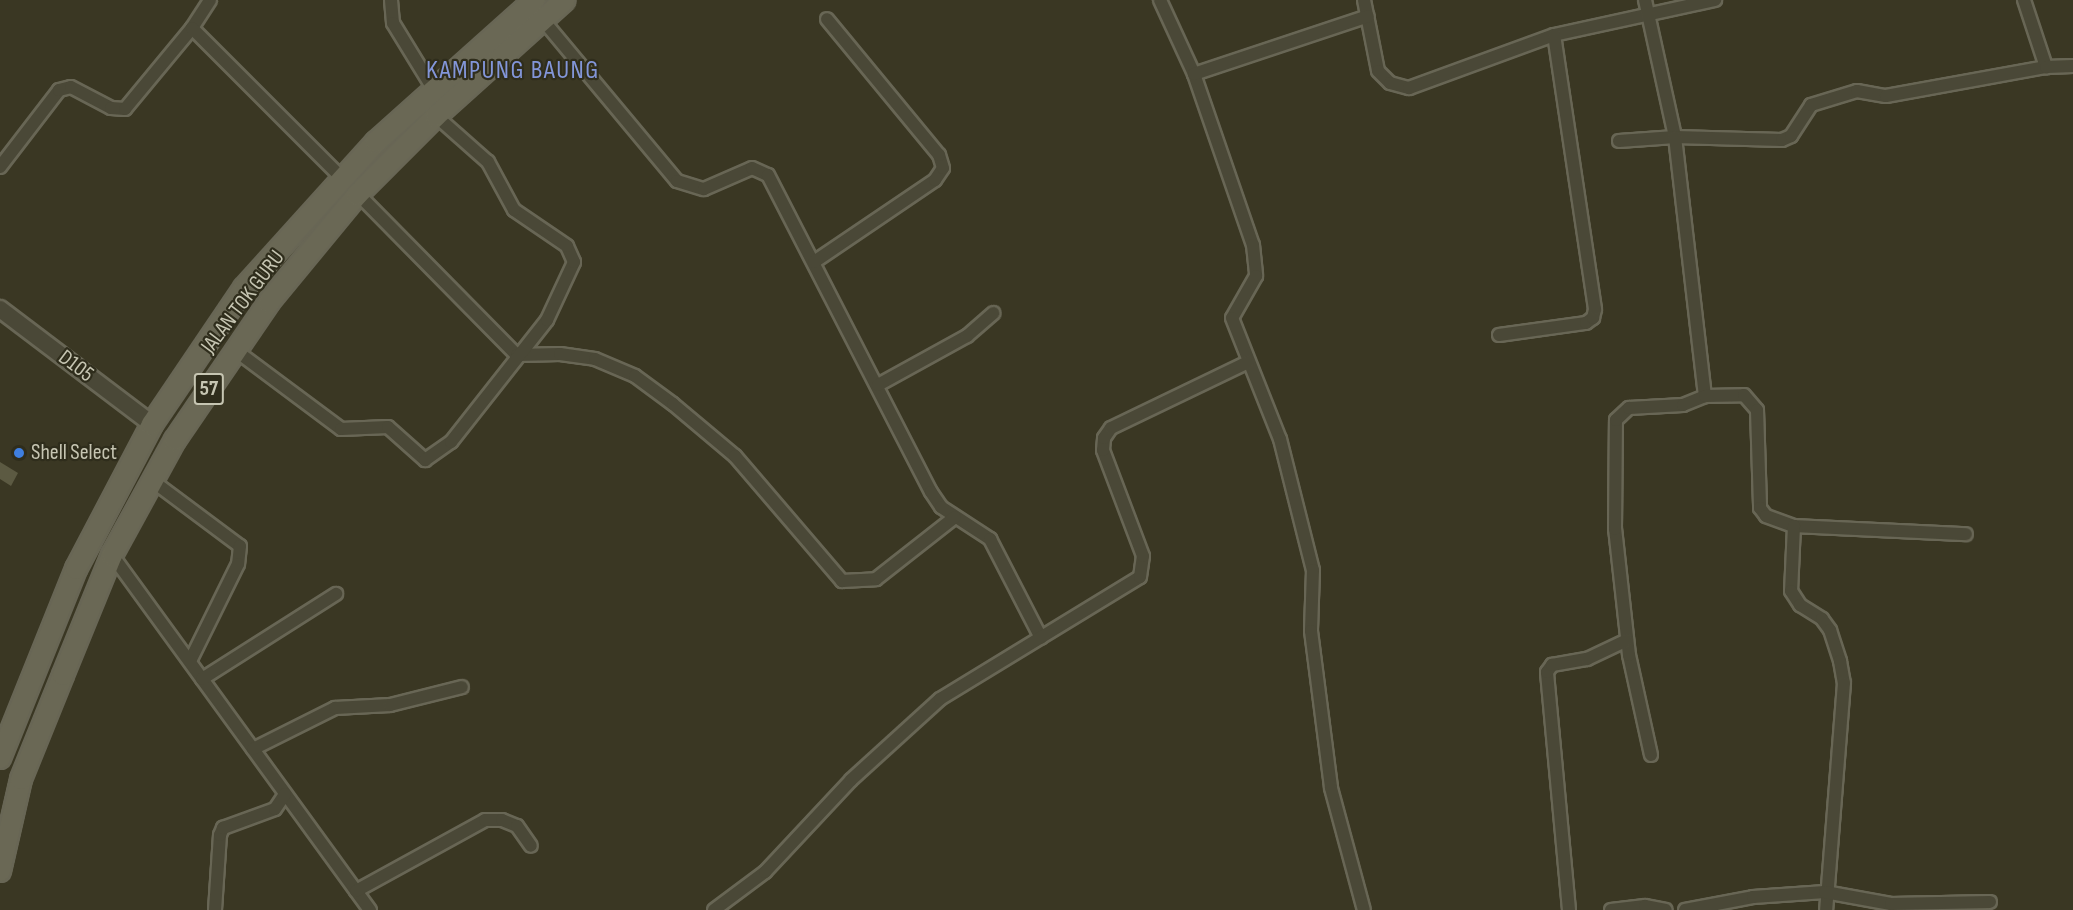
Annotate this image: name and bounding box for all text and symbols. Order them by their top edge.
district label: KAMPUNG BAUNG [426,55,600,87]
street label: JALAN TOK GURU [196,245,290,359]
street label: D105 [53,344,99,388]
road number: 57 [192,371,226,407]
place label: Shell Select [31,440,117,466]
marker: Shell Select [12,446,26,460]

